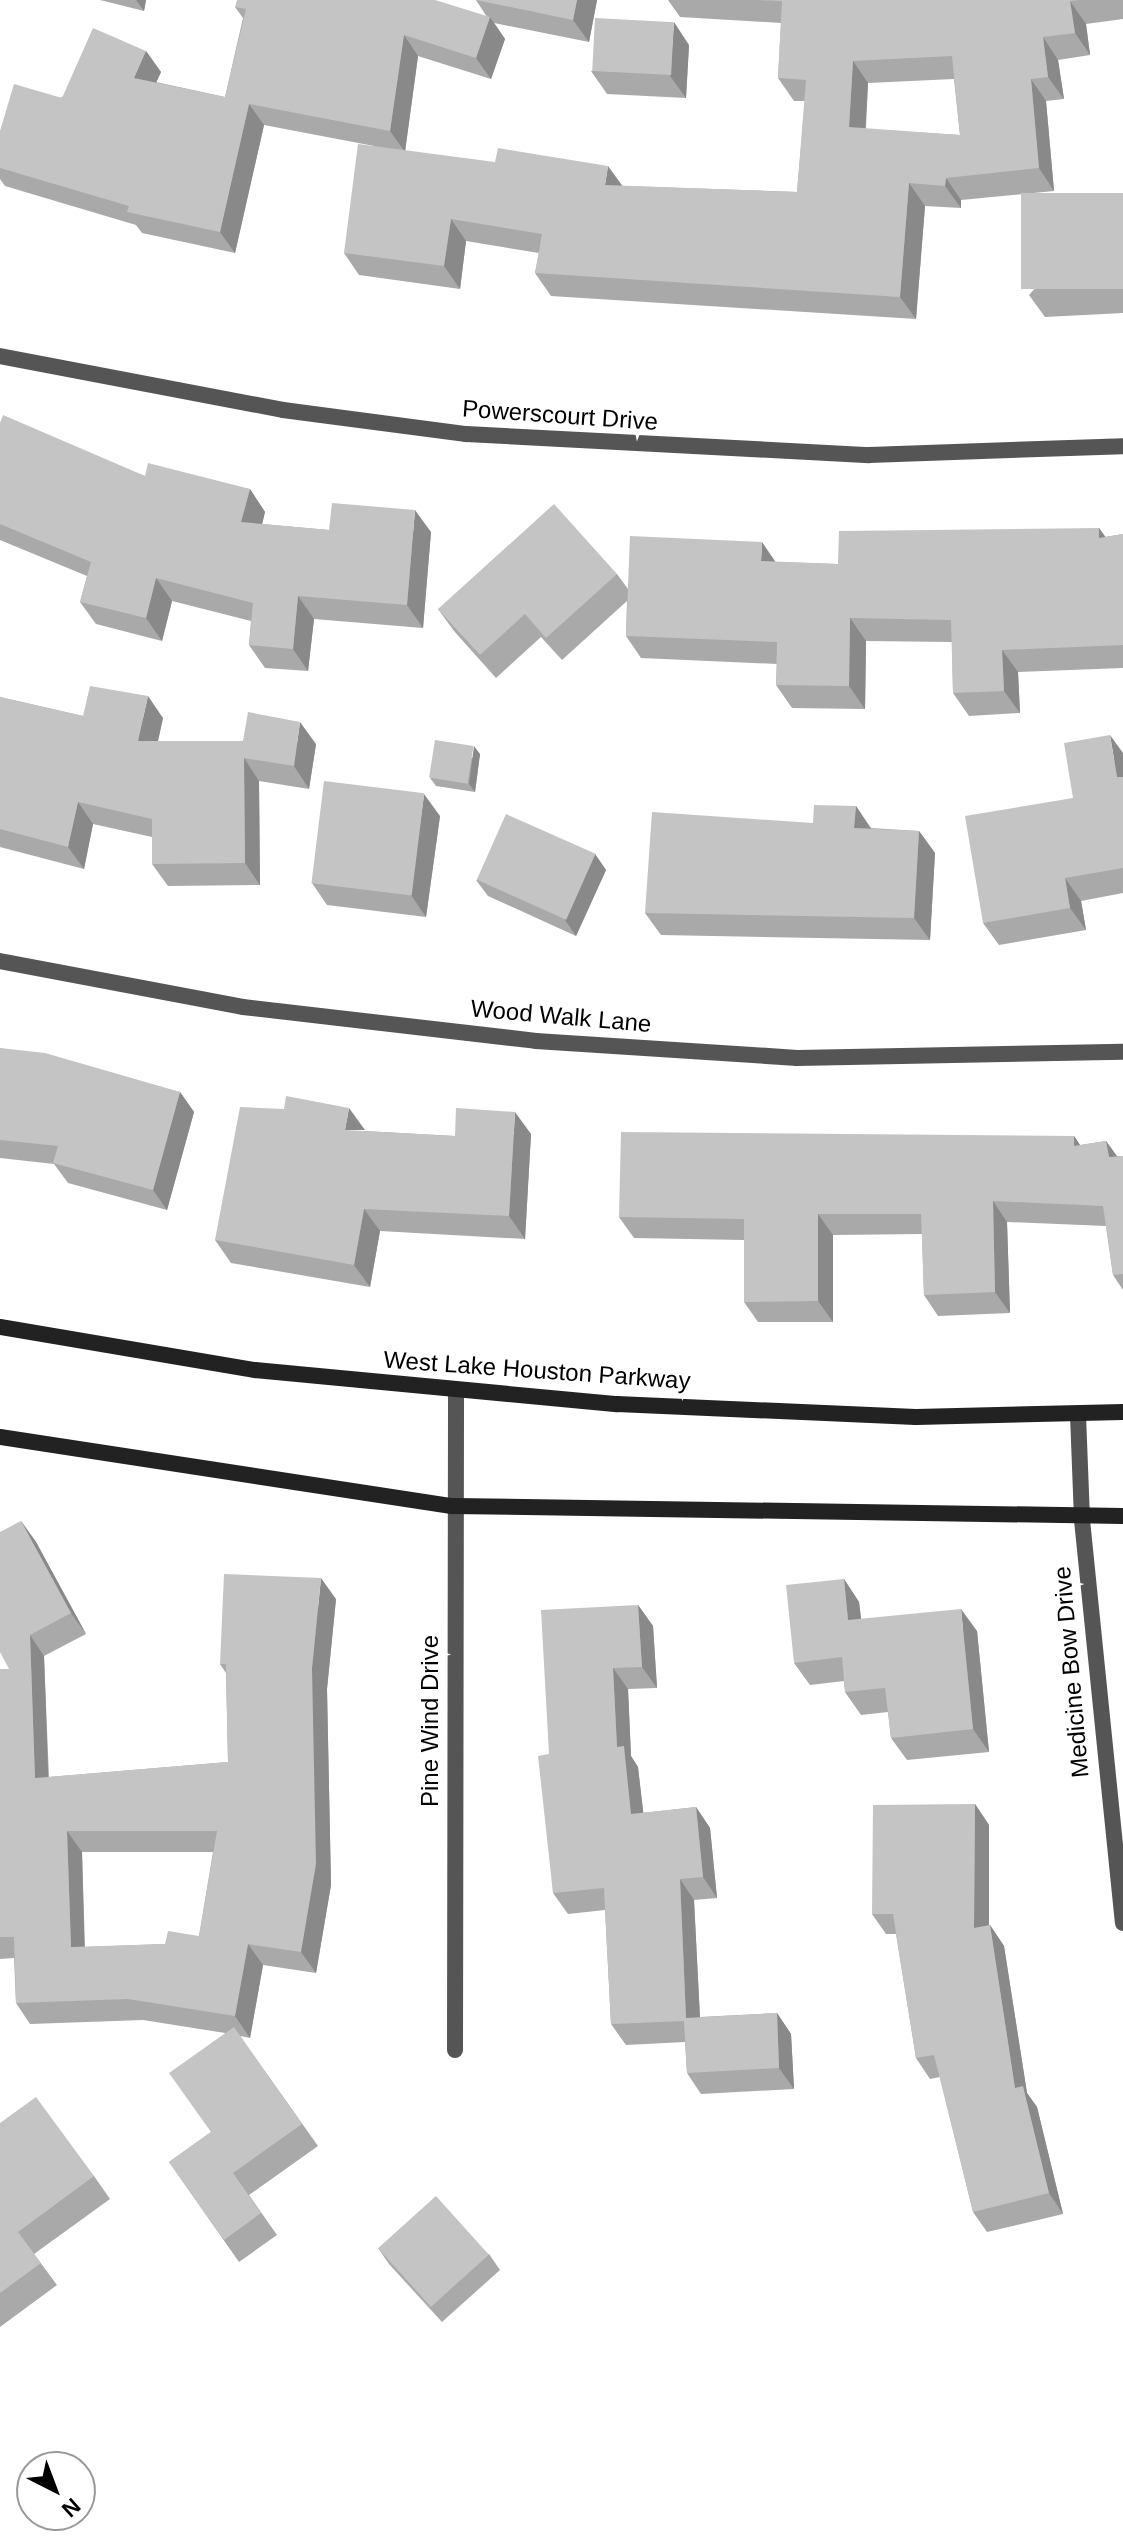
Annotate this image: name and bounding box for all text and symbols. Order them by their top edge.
street label: Powerscourt Drive [461,394,659,436]
street label: Wood Walk Lane [469,994,653,1038]
street label: West Lake Houston Parkway [383,1345,691,1395]
street label: Medicine Bow Drive [1047,1565,1095,1779]
street label: Pine Wind Drive [416,1635,444,1807]
north arrow [16,2451,96,2531]
text: N [57,2493,85,2522]

